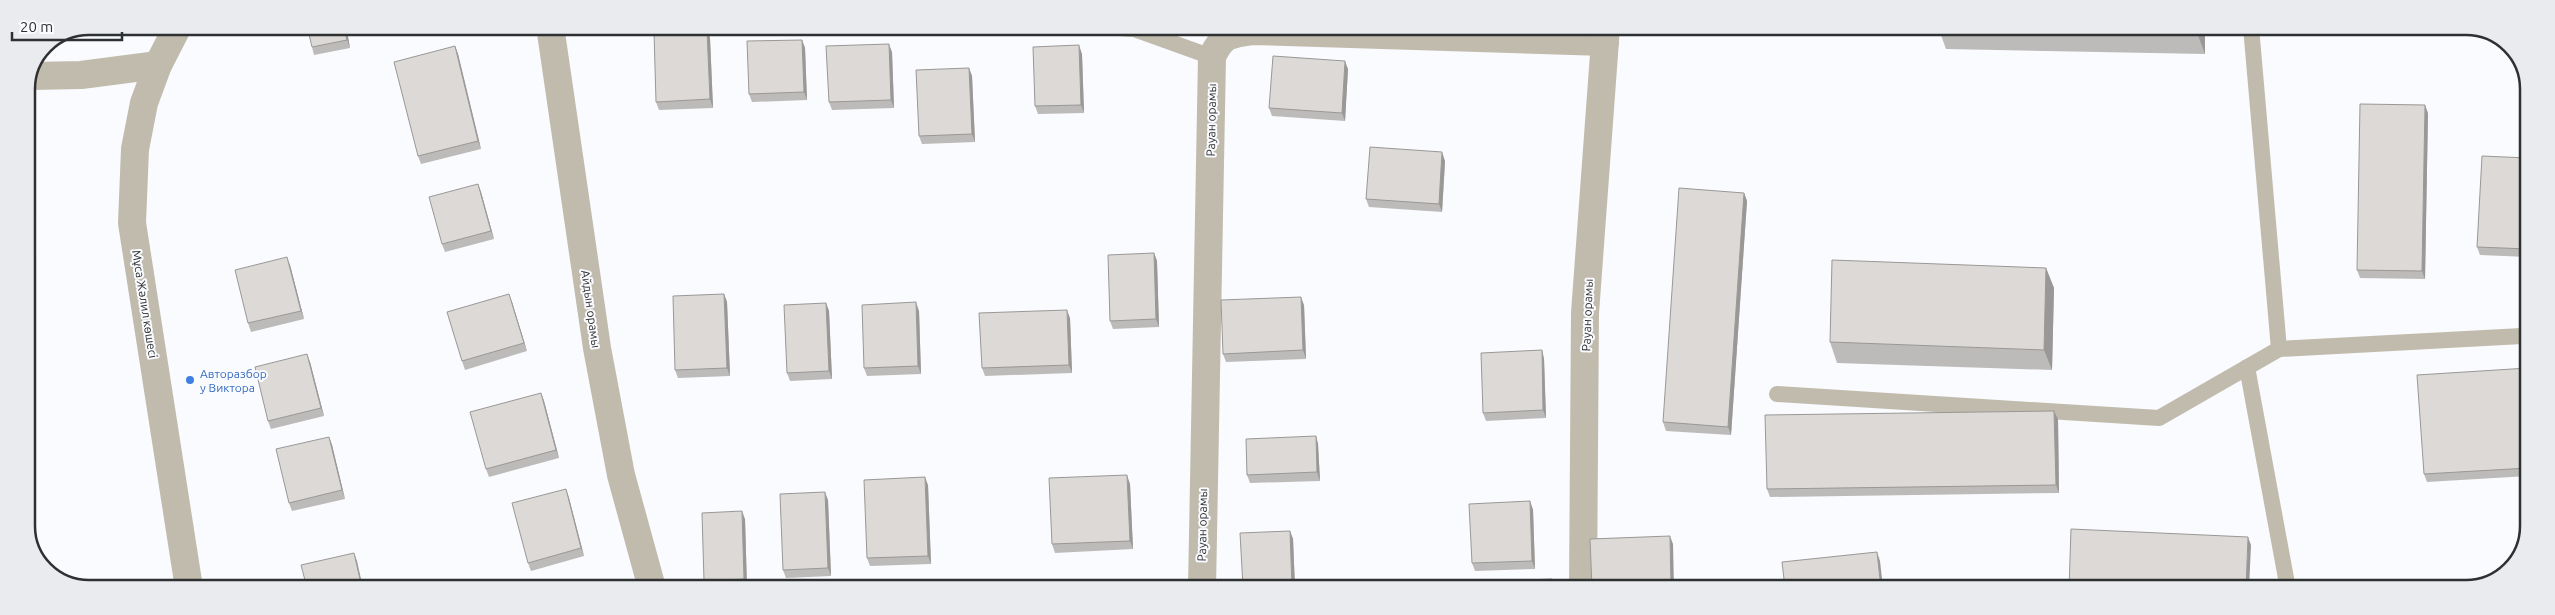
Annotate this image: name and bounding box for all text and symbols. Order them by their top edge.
scale bar [12,10,122,42]
text: 20 m [20,18,53,35]
street label: Рауан орамы [1204,83,1218,157]
street label: Мұса Жәлил көшесі [130,249,160,359]
street label: Айдын орамы [579,269,603,349]
street label: Рауан орамы [1579,278,1595,352]
place label: Авторазбор у Виктора [200,367,267,394]
marker: Авторазбор у Виктора [184,374,196,386]
street label: Рауан орамы [1195,488,1209,562]

